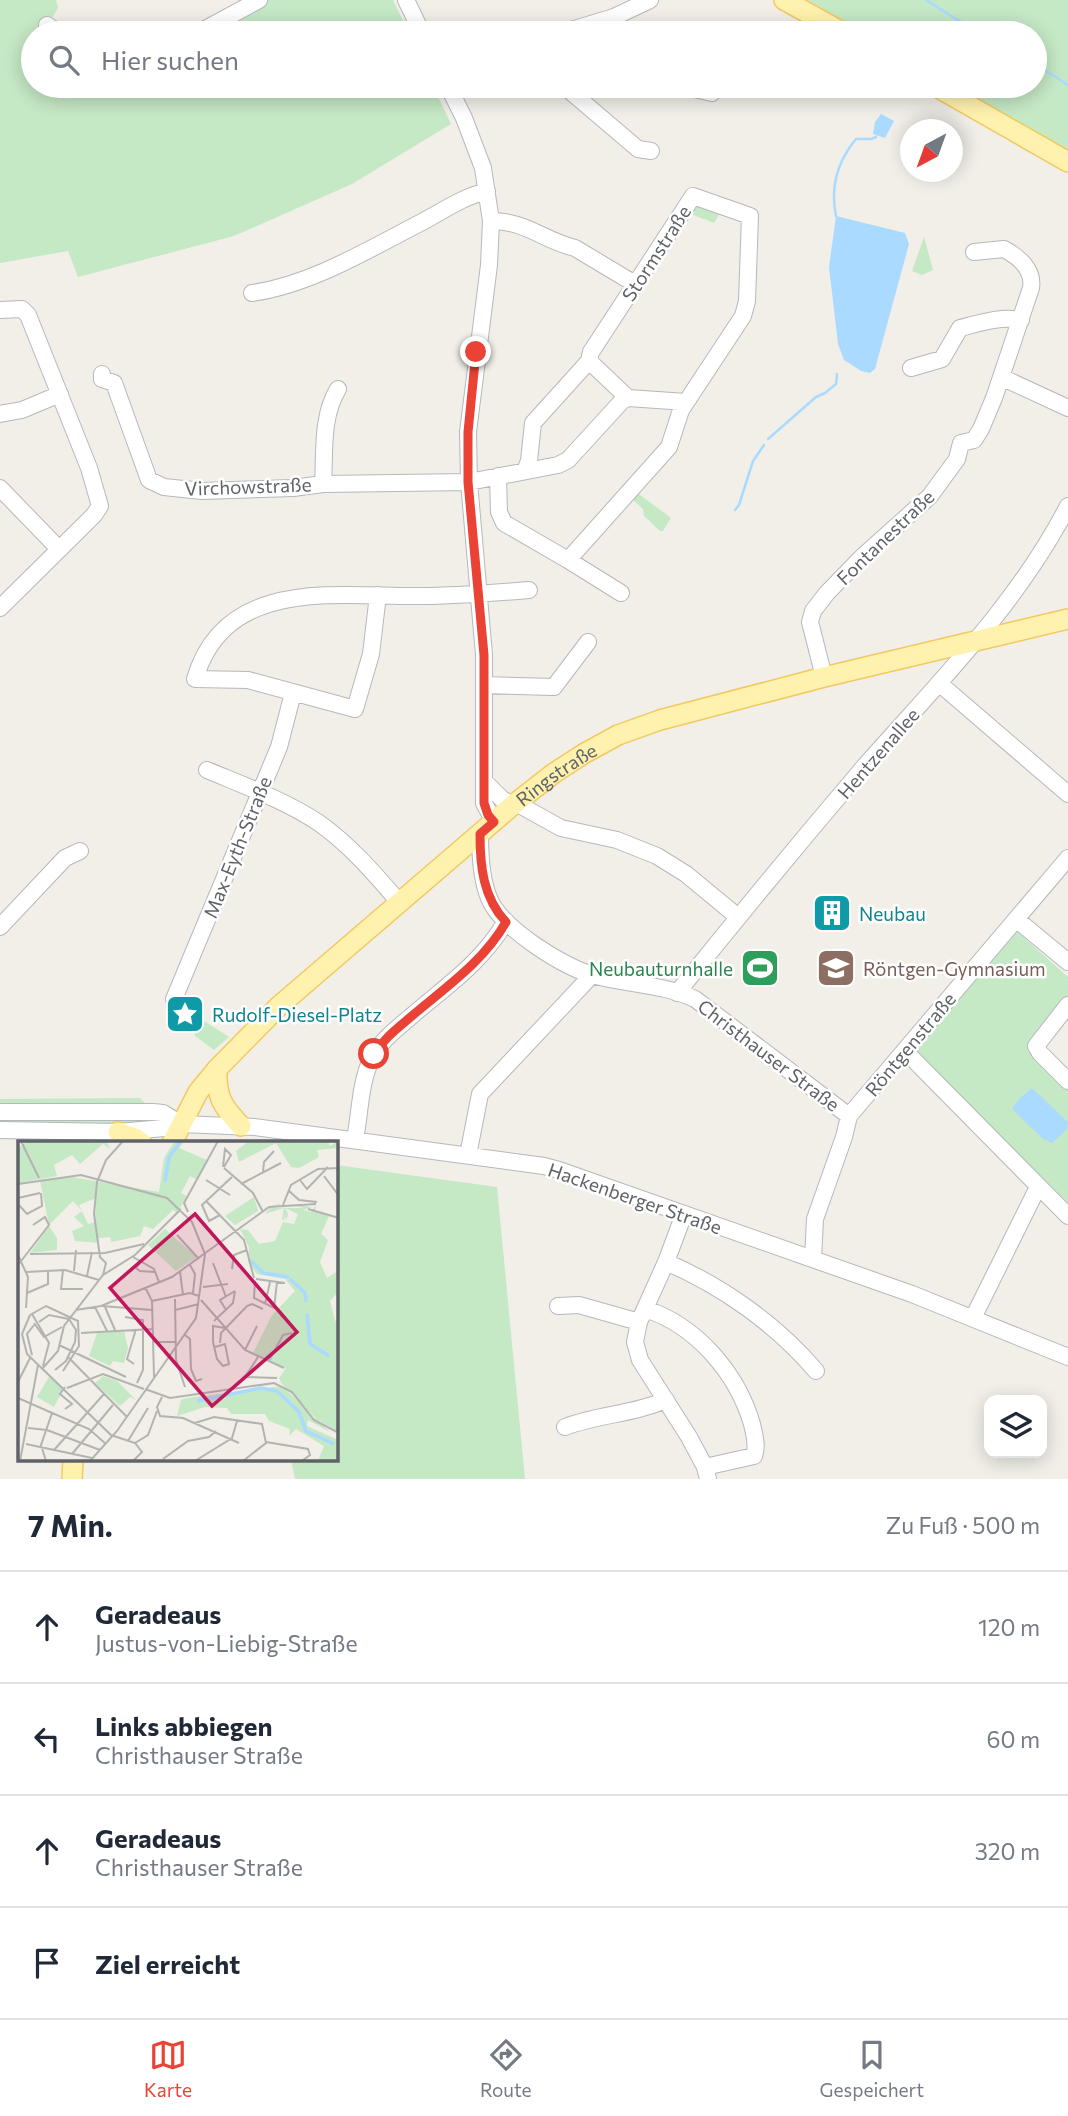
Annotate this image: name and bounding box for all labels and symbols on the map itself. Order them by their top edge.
north arrow [900,119,963,182]
street label: Stormstraße [617,201,695,305]
route end [460,336,491,367]
street label: Virchowstraße [184,472,312,500]
street label: Fontanestraße [831,485,939,589]
street label: Hentzenallee [832,703,924,803]
street label: Ringstraße [511,738,600,810]
street label: Max-Eyth-Straße [198,773,276,921]
building icon: Neubau [811,892,853,934]
place label: Neubau [859,902,926,925]
sports icon: Neubauturnhalle [739,947,781,989]
school or university icon: Röntgen-Gymnasium [815,947,857,989]
place label: Neubauturnhalle [589,957,733,980]
place label: Röntgen-Gymnasium [863,957,1046,980]
street label: Röntgenstraße [860,987,960,1101]
place icon: Rudolf-Diesel-Platz [164,993,206,1035]
street label: Christhauser Straße [694,994,844,1116]
place label: Rudolf-Diesel-Platz [212,1003,382,1026]
route start [358,1038,389,1069]
inset map [18,1141,338,1462]
street label: Hackenberger Straße [545,1157,725,1239]

